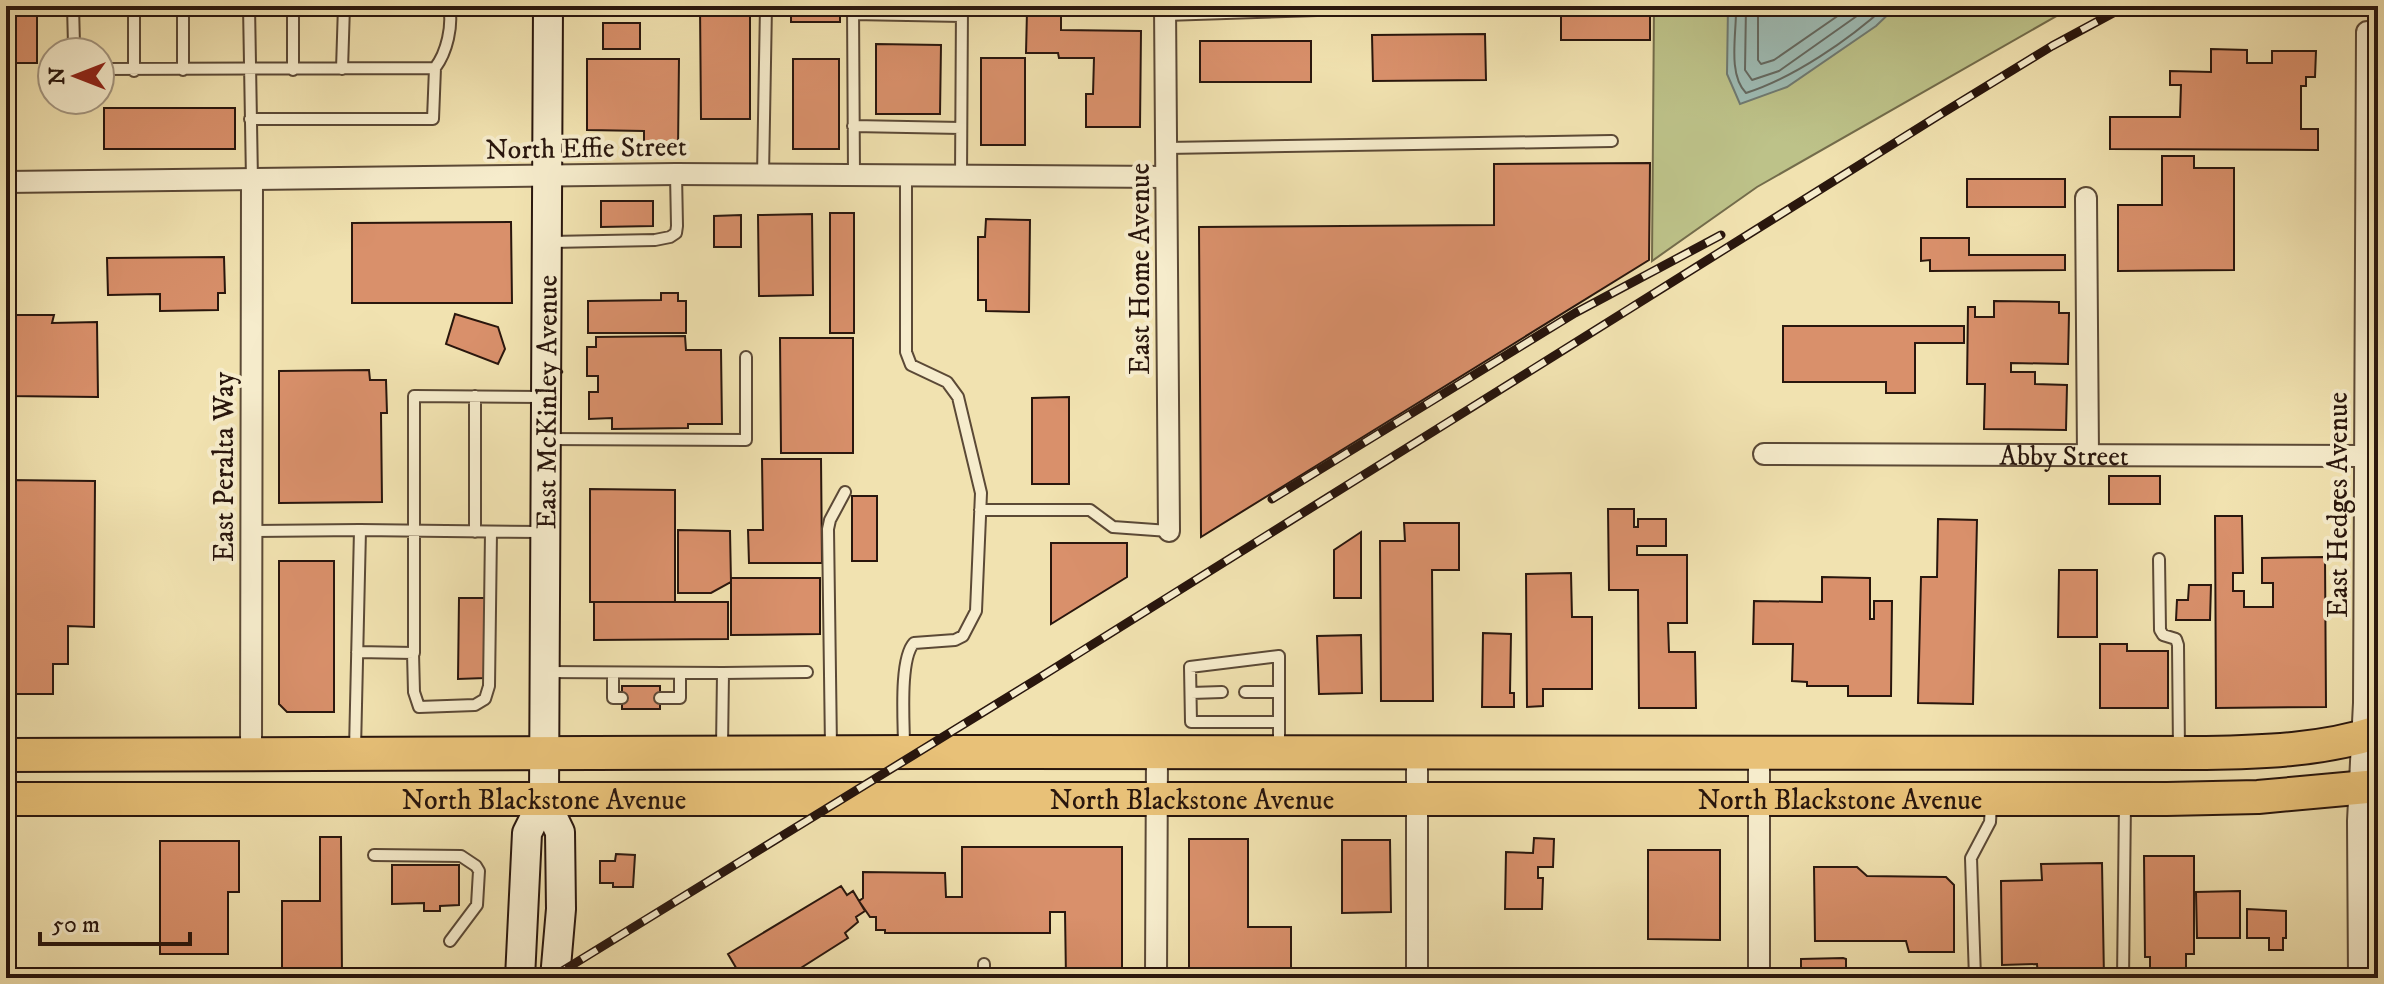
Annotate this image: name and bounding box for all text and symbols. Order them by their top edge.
north arrow [36,36,116,116]
text: N [44,67,71,85]
street label: North Effie Street [485,129,687,168]
street label: East Home Avenue [1123,163,1158,375]
street label: East McKinley Avenue [529,275,566,530]
street label: East Peralta Way [207,371,242,562]
street label: East Hedges Avenue [2321,392,2356,618]
street label: Abby Street [1999,439,2129,474]
street label: North Blackstone Avenue [402,783,686,818]
street label: North Blackstone Avenue [1050,783,1334,818]
street label: North Blackstone Avenue [1698,783,1982,818]
scale bar [40,896,190,946]
text: 50 m [52,910,100,940]

